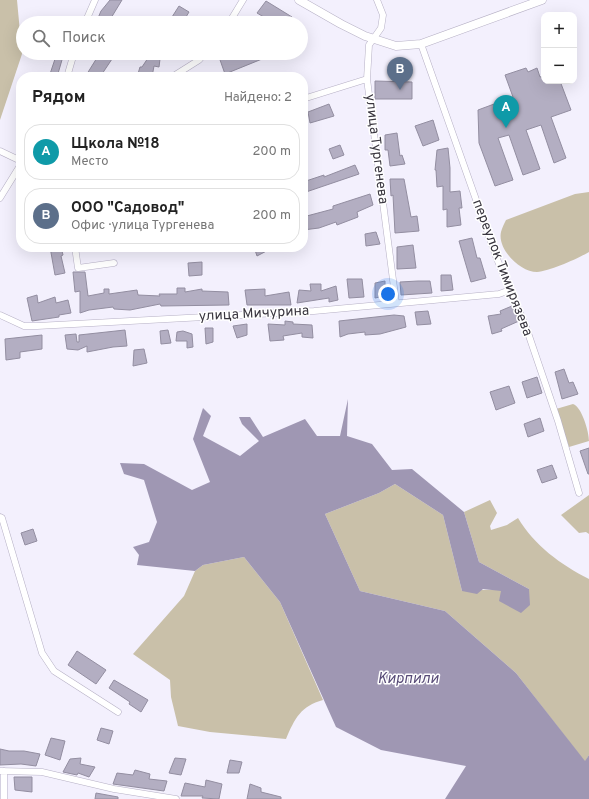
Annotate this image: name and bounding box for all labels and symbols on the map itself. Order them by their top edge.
pin: B [387,57,413,90]
street label: улица Тургенева [361,93,391,205]
pin: A [493,95,519,128]
street label: переулок Тимирязева [468,197,536,339]
your location [378,284,398,304]
street label: улица Мичурина [198,303,310,325]
water label: Кирпили [377,670,439,689]

